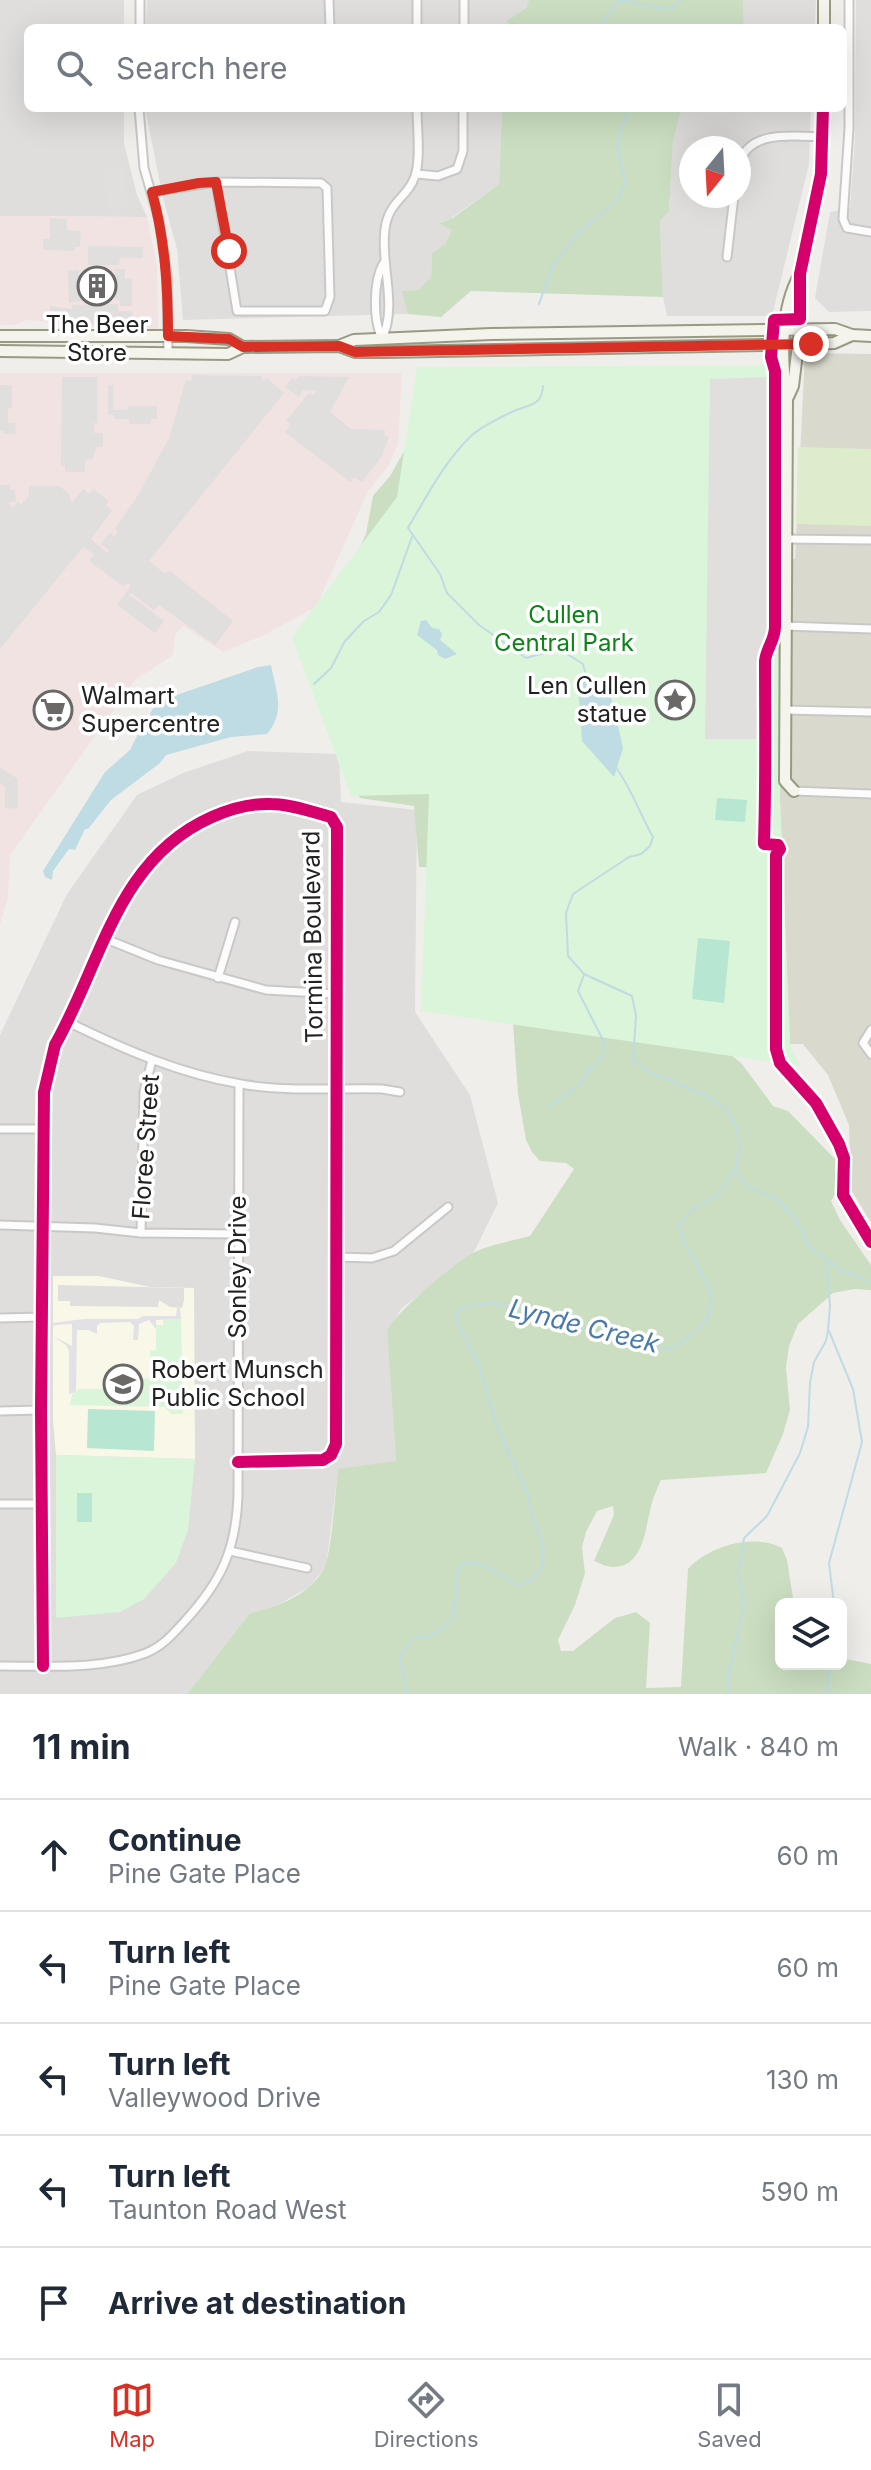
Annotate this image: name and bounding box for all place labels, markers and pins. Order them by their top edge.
building icon: The Beer Store [76,265,118,307]
place label: The Beer Store [45,310,149,367]
place label: Len Cullen statue [527,671,647,728]
place icon: Len Cullen statue [654,679,696,721]
place label: Walmart Supercentre [81,681,220,738]
supermarket icon: Walmart Supercentre [32,689,74,731]
place label: Robert Munsch Public School [151,1355,324,1412]
school or university icon: Robert Munsch Public School [102,1363,144,1405]

